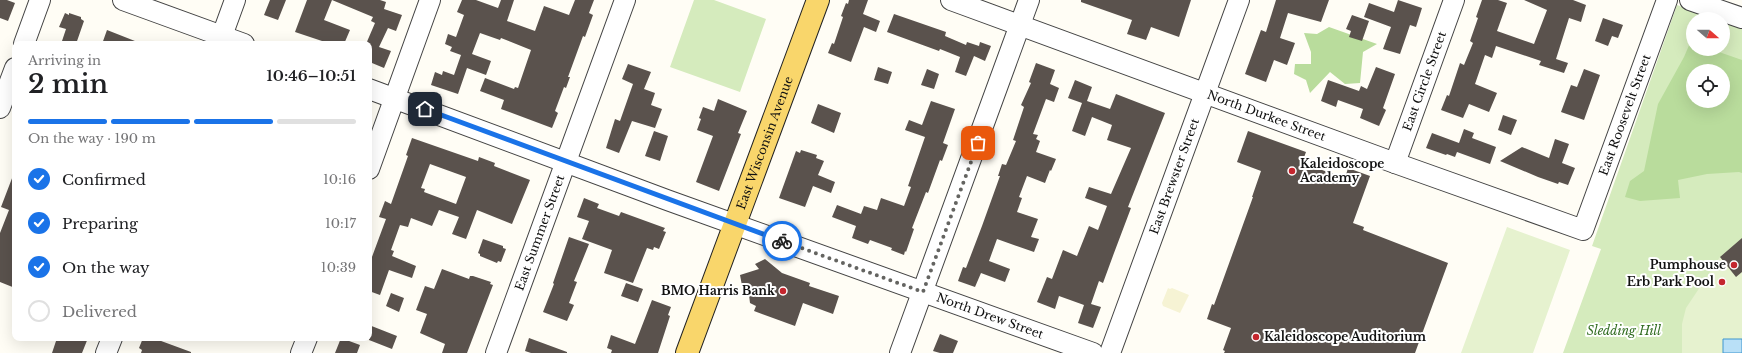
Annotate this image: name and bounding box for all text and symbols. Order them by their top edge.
north arrow [1686,12,1730,56]
map controls [1686,12,1730,108]
street label: East Circle Street [1399,29,1449,133]
text: Arriving in [28,52,101,69]
street label: East Roosevelt Street [1596,52,1654,178]
button: locate [1686,64,1730,108]
text: 10:46–10:51 [266,66,356,85]
text: 2 min [28,68,108,100]
street label: East Wisconsin Avenue [733,74,796,212]
street label: North Durkee Street [1205,87,1328,144]
pin [408,92,442,126]
icon: home [414,98,436,120]
street label: East Brewster Street [1146,116,1202,236]
pin [961,126,995,160]
text: On the way · 190 m [28,130,156,147]
icon: bag [967,132,989,154]
place label: Kaleidoscope Academy [1299,156,1384,185]
marker: Kaleidoscope Academy [1287,166,1297,176]
icon: check [28,168,50,190]
text: Confirmed [62,170,146,189]
text: 10:16 [323,171,356,188]
street label: East Summer Street [511,172,568,293]
icon: check [28,212,50,234]
text: Preparing [62,214,138,233]
text: 10:17 [325,215,356,232]
courier [762,221,802,261]
icon: bike [771,230,793,252]
icon: check [28,256,50,278]
place label: Pumphouse [1650,257,1726,272]
text: On the way [62,258,150,277]
text: 10:39 [321,259,356,276]
marker: Pumphouse [1729,260,1739,270]
place label: Erb Park Pool [1627,274,1715,289]
marker: Erb Park Pool [1717,277,1727,287]
place label: BMO Harris Bank [661,283,776,298]
marker: BMO Harris Bank [778,286,788,296]
street label: North Drew Street [934,289,1046,342]
text: Delivered [62,302,137,321]
park label: Sledding Hill [1587,323,1661,338]
place label: Kaleidoscope Auditorium [1264,329,1427,344]
marker: Kaleidoscope Auditorium [1251,332,1261,342]

